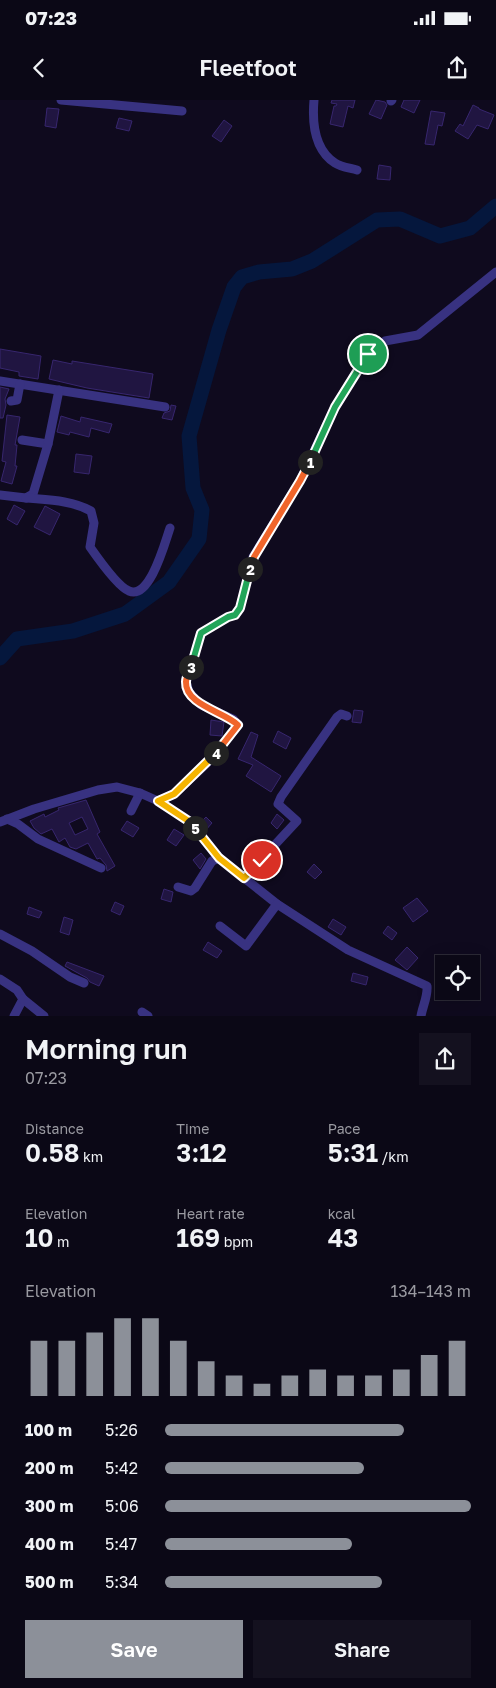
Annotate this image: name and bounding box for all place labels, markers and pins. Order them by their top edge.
pin [347,333,389,375]
pin: 1 [298,450,322,474]
pin: 2 [238,556,262,582]
pin: 3 [178,654,204,680]
pin: 4 [204,740,228,766]
pin: 5 [182,816,208,840]
pin [241,839,283,881]

